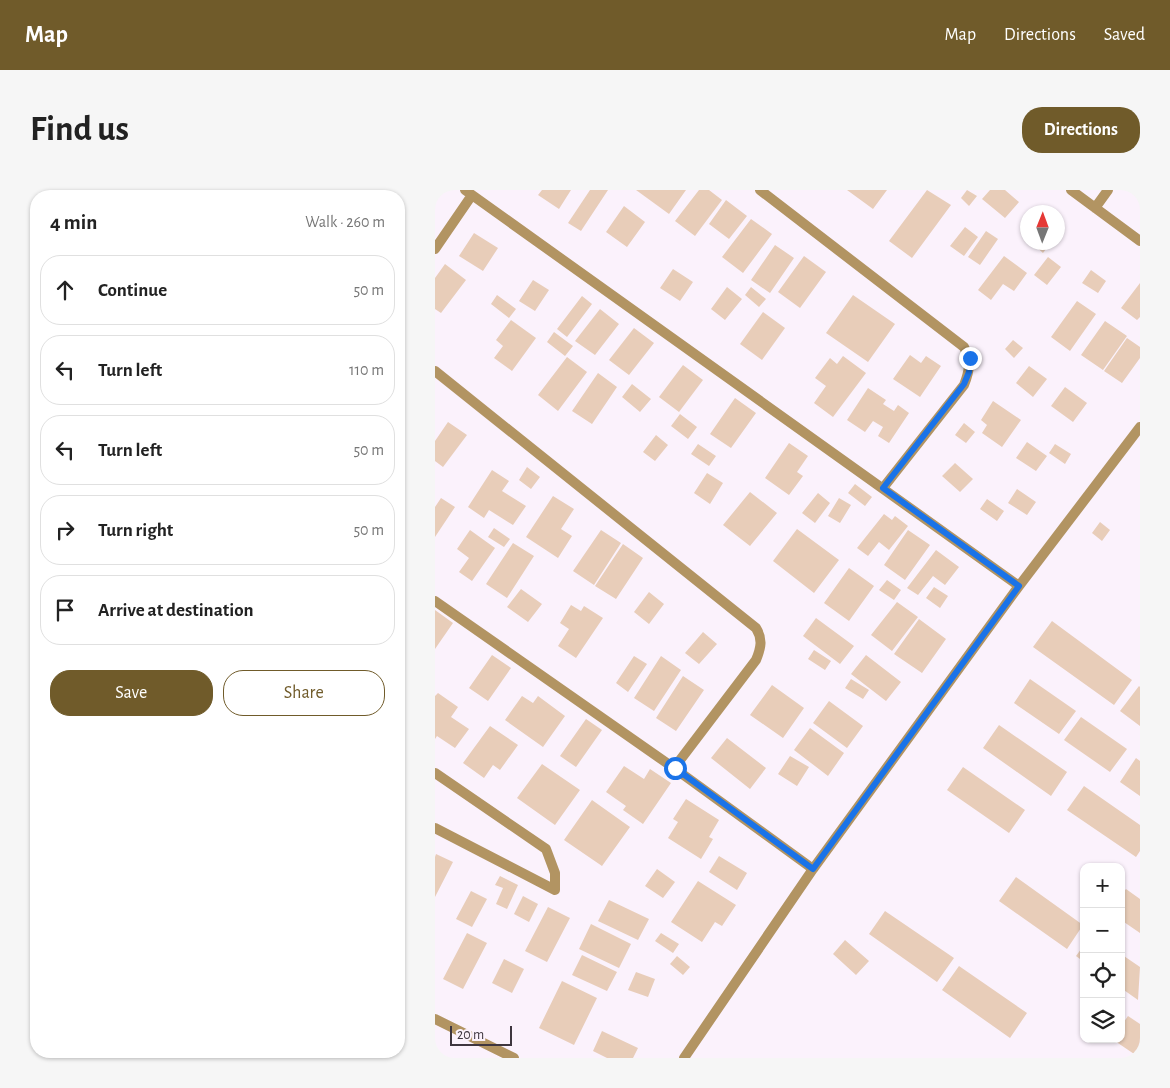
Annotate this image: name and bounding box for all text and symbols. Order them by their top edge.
text: Map [25,23,68,47]
text: Map [945,26,976,44]
text: Directions [1004,26,1076,44]
text: Saved [1104,26,1145,44]
button: Directions [1022,107,1140,153]
text: Find us [30,112,129,147]
north arrow [1020,205,1065,250]
text: 4 min [50,212,97,233]
text: Walk · 260 m [305,214,385,230]
icon: ahead [51,276,79,304]
text: Continue [98,281,167,300]
text: 50 m [353,282,384,298]
route end [959,347,982,370]
icon: left [51,356,79,384]
text: Turn left [98,361,162,380]
text: 110 m [349,362,384,378]
icon: left [51,436,79,464]
text: Turn left [98,441,162,460]
text: 50 m [353,442,384,458]
icon: right [51,516,79,544]
text: Turn right [98,521,173,540]
text: 50 m [353,522,384,538]
icon: arrive [51,596,79,624]
text: Arrive at destination [98,601,254,620]
button: Save [50,670,213,716]
button: Share [223,670,385,716]
route start [664,757,687,780]
map controls [1080,863,1125,1043]
button: + [1080,863,1125,908]
button: − [1080,908,1125,953]
button: locate [1080,953,1125,998]
button: layers [1080,998,1125,1043]
scale bar [450,1023,513,1046]
text: 20 m [457,1028,484,1042]

